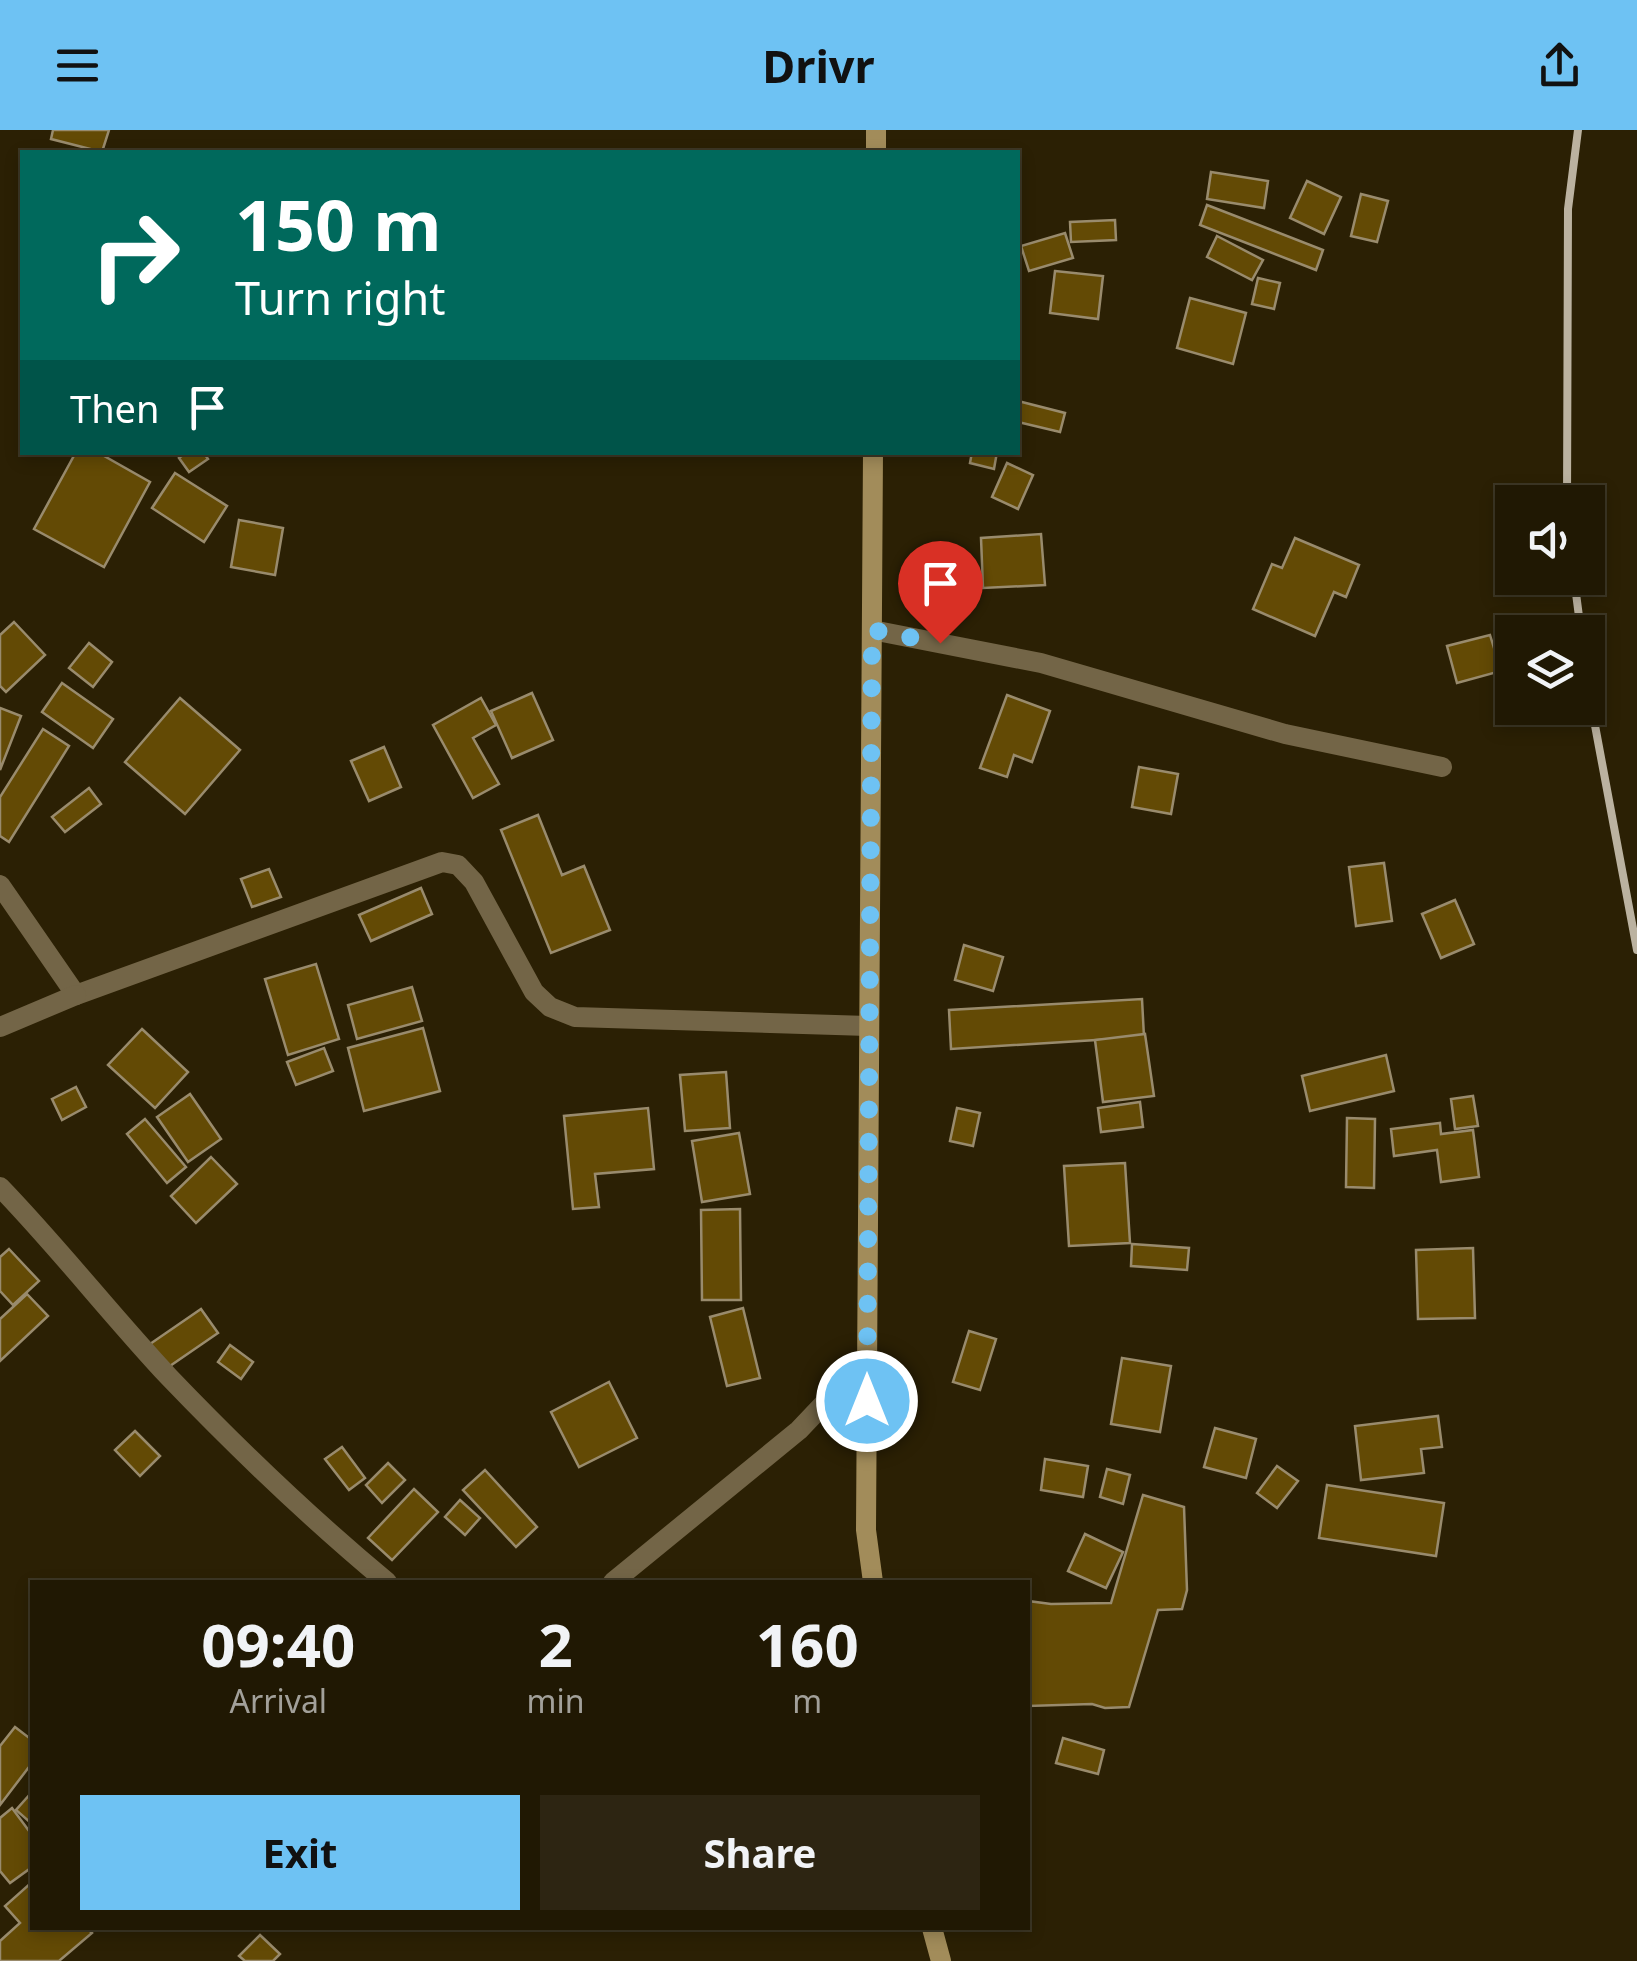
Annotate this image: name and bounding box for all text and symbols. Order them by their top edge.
text: Drivr [762,35,875,96]
icon: menu [50,38,105,93]
icon: share [1532,38,1587,93]
text: 150 m [235,176,442,272]
icon: right [70,190,200,320]
text: Turn right [235,267,446,328]
icon: arrive [180,380,235,435]
text: Then [70,382,160,434]
map controls [1495,485,1605,725]
button: sound [1495,485,1605,595]
pin [898,541,983,644]
icon: arrive [913,556,968,611]
button: layers [1495,615,1605,725]
position arrow [815,1349,919,1453]
text: 09:40 [201,1603,355,1685]
text: 2 [538,1603,573,1685]
text: 160 [756,1603,859,1685]
text: Arrival [230,1679,327,1722]
text: min [527,1679,585,1722]
text: m [792,1679,822,1722]
button: Exit [80,1795,520,1910]
button: Share [540,1795,980,1910]

